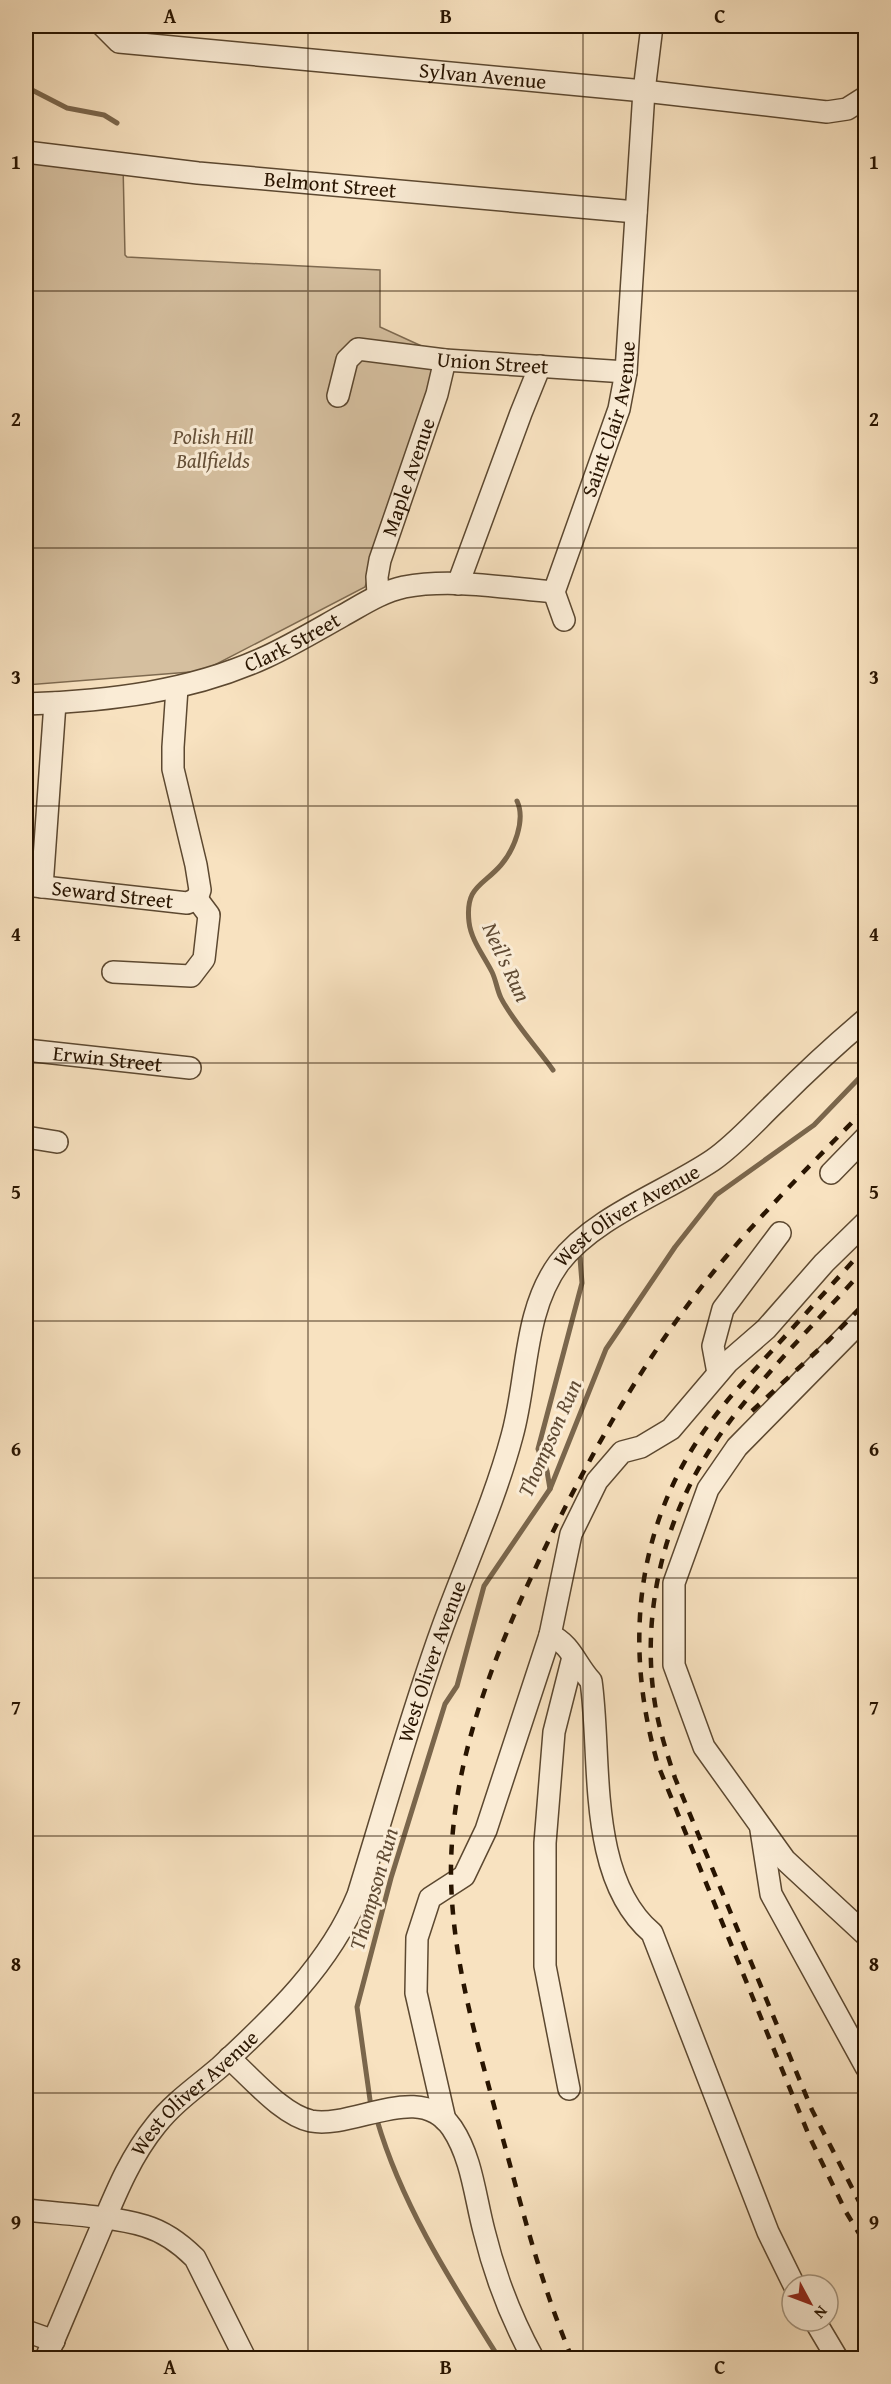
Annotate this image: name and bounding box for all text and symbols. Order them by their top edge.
text: A [164,1,177,30]
text: B [440,1,452,30]
text: C [714,1,726,30]
street label: Sylvan Avenue [418,54,548,97]
text: 1 [11,147,21,176]
text: 1 [869,147,879,176]
street label: Belmont Street [263,163,398,206]
street label: Saint Clair Avenue [573,340,643,501]
street label: Union Street [435,343,550,382]
text: 2 [11,404,21,433]
text: 2 [869,404,879,433]
street label: Maple Avenue [373,413,443,540]
park label: Polish Hill Ballfields [172,421,253,476]
street label: Clark Street [239,604,346,680]
text: 3 [11,662,21,691]
text: 3 [869,662,879,691]
street label: Seward Street [50,872,175,916]
water label: Neil's Run [474,916,539,1007]
text: 4 [11,919,21,948]
text: 4 [869,919,879,948]
street label: Erwin Street [51,1037,164,1080]
street label: West Oliver Avenue [546,1156,705,1274]
text: 5 [11,1177,21,1206]
text: 5 [869,1177,879,1206]
water label: Thompson Run [509,1374,589,1502]
text: 6 [11,1434,21,1463]
text: 6 [869,1434,879,1463]
street label: West Oliver Avenue [389,1576,474,1746]
text: 7 [11,1692,21,1721]
text: 7 [869,1692,879,1721]
water label: Thompson Run [340,1824,406,1954]
text: 8 [11,1949,21,1978]
text: 8 [869,1949,879,1978]
street label: West Oliver Avenue [122,2023,265,2162]
text: 9 [11,2207,21,2236]
text: 9 [869,2207,879,2236]
north arrow [780,2273,840,2333]
text: N [809,2301,834,2325]
text: A [164,2352,177,2381]
text: B [440,2352,452,2381]
text: C [714,2352,726,2381]

